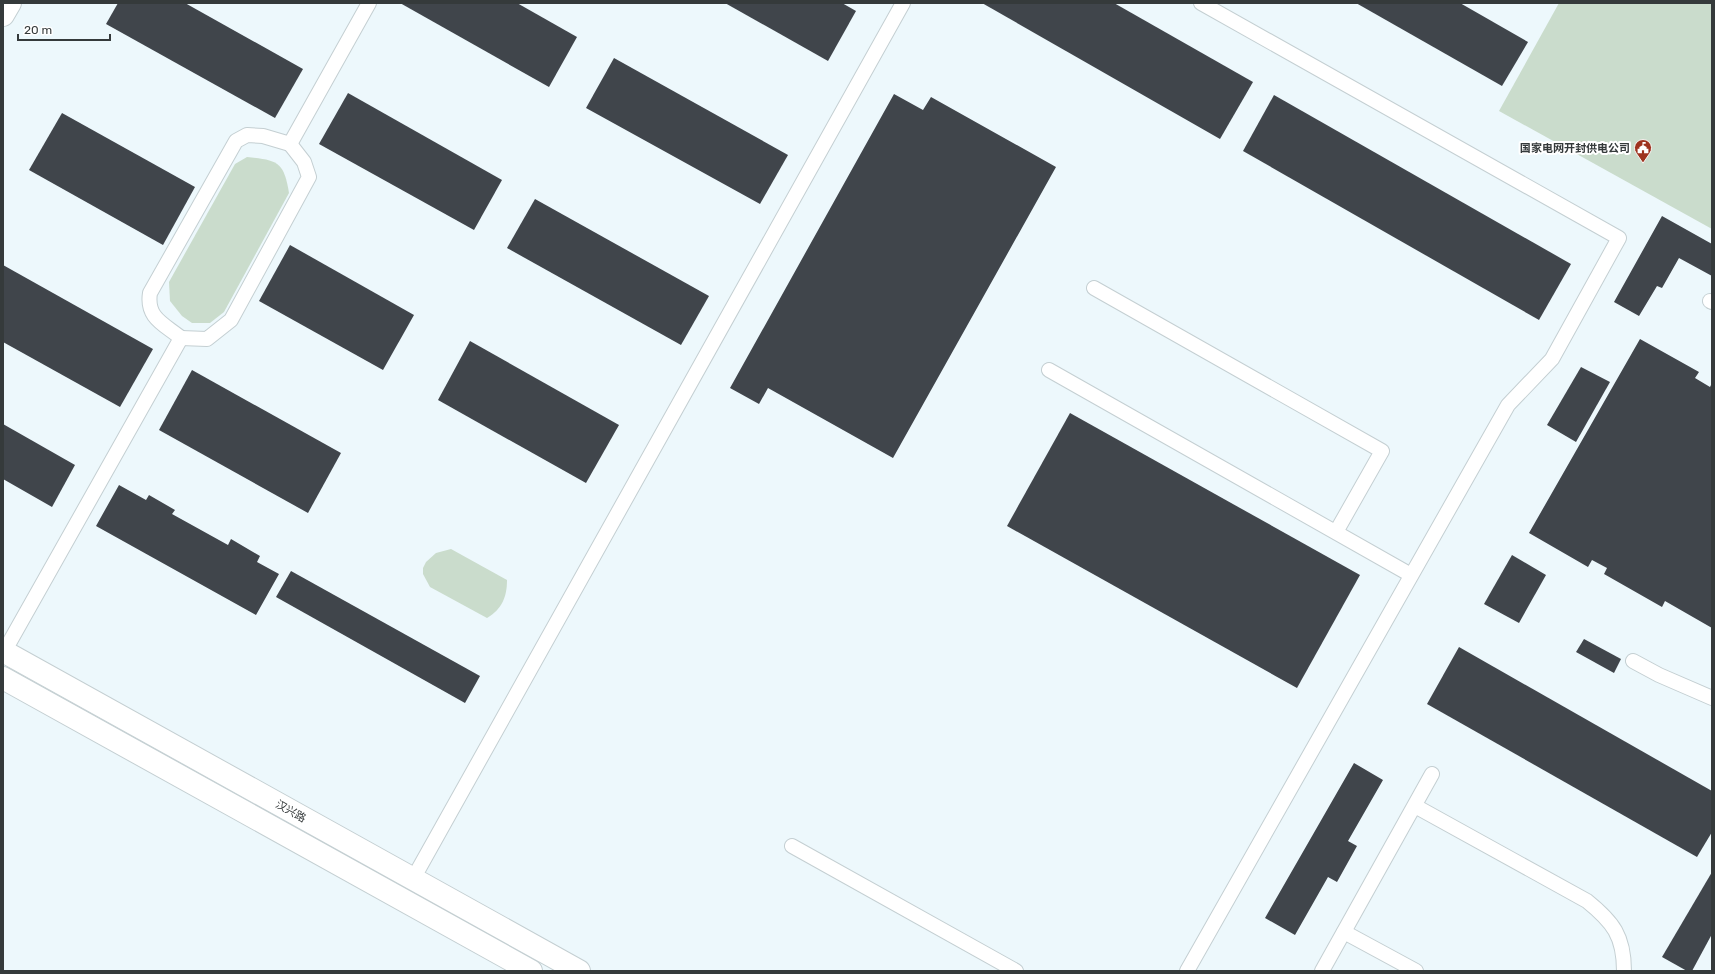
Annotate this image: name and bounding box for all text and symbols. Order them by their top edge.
scale bar [18,16,110,42]
text: 20 m [24,23,52,37]
public building icon: 国家电网开封供电公司 [1633,138,1653,163]
place label: 国家电网开封供电公司 [1520,142,1630,155]
street label: 汉兴路 [273,798,308,825]

